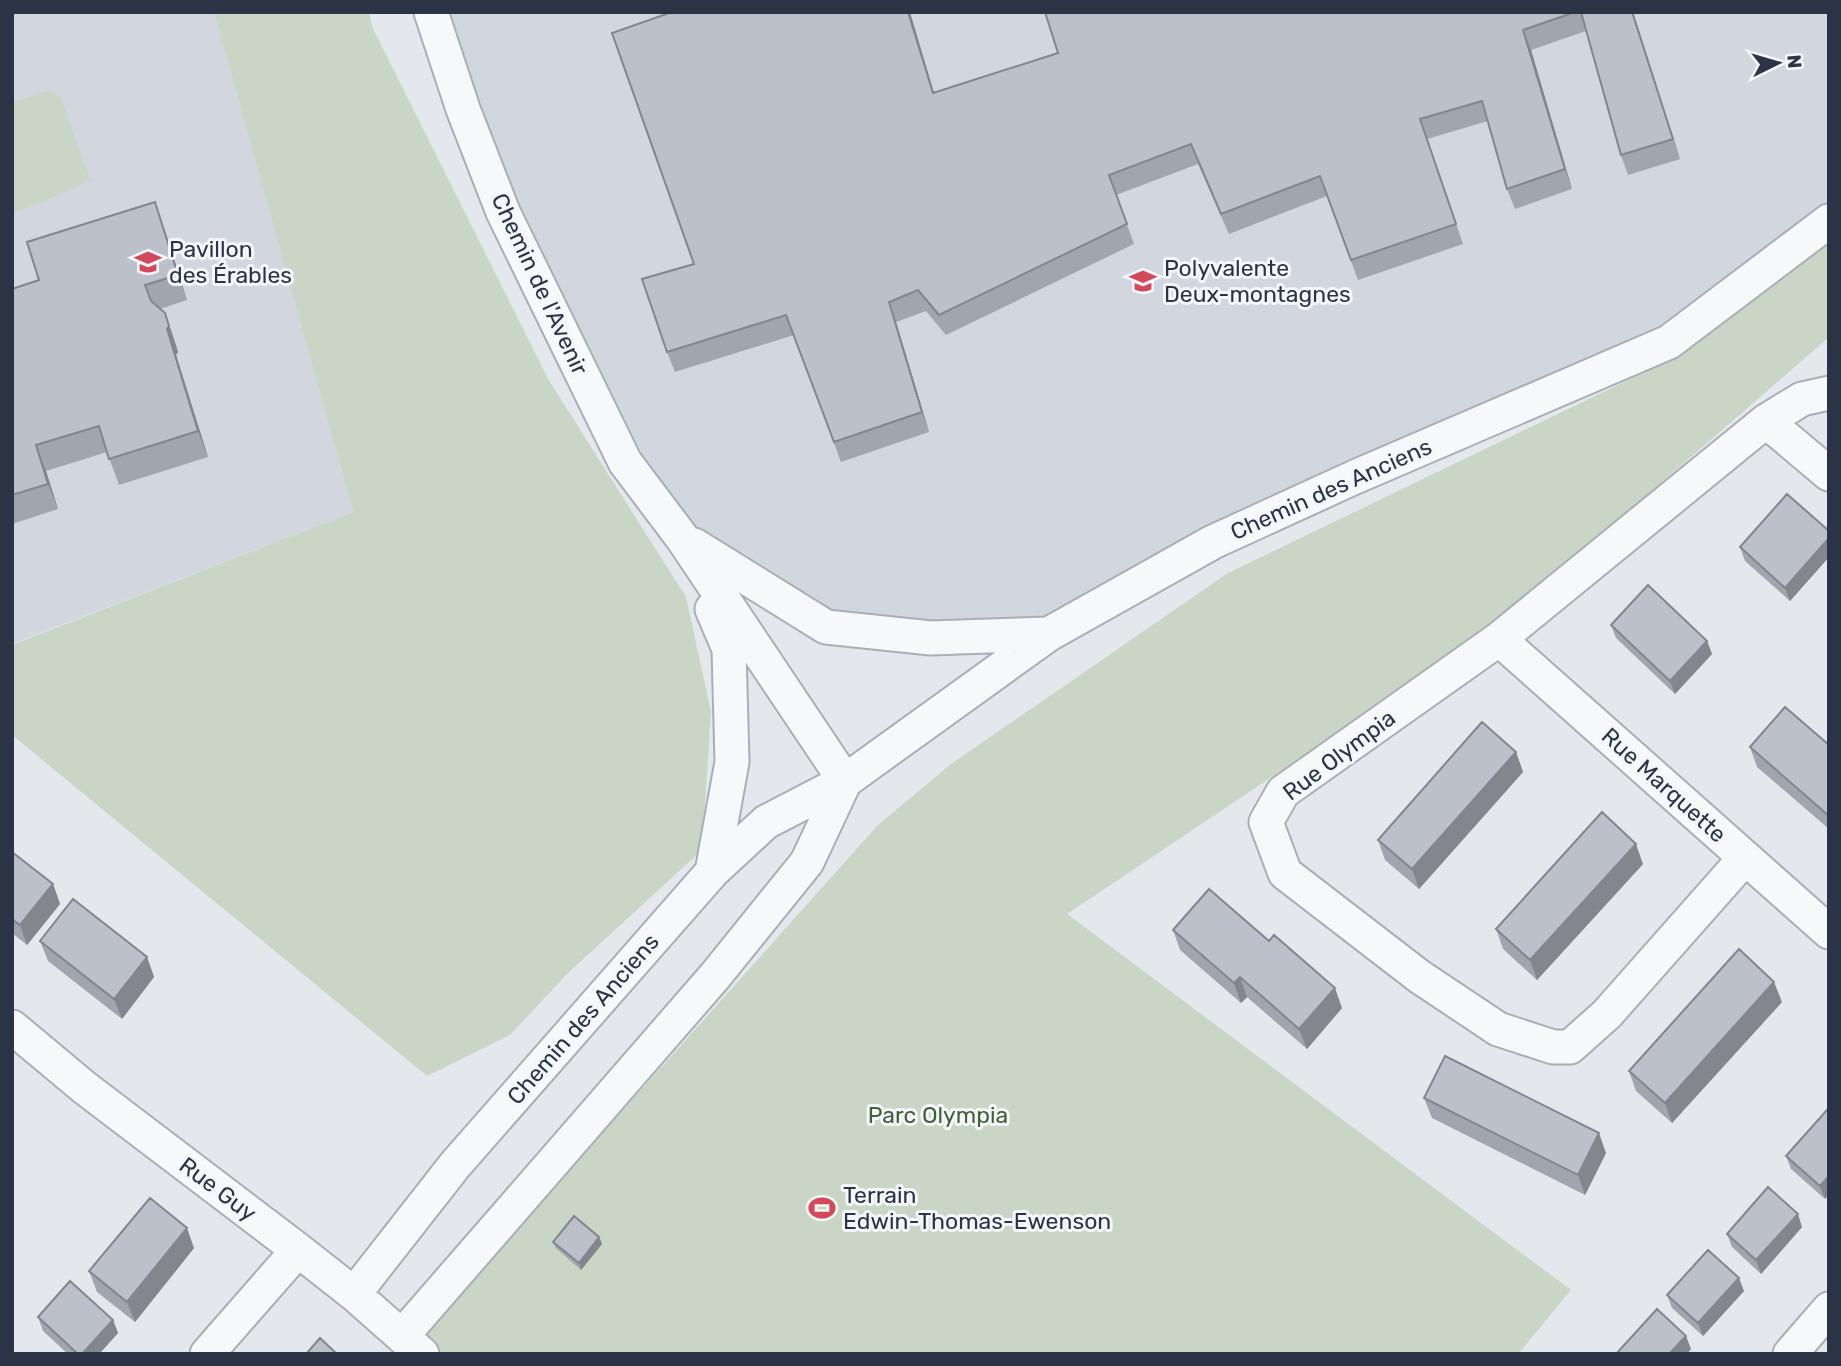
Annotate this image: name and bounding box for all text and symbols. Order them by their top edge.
north arrow [1743,28,1813,98]
text: N [1782,54,1806,69]
street label: Chemin de l'Avenir [486,189,594,380]
place label: Pavillon des Érables [169,235,292,289]
school or university icon: Pavillon des Érables [133,247,163,277]
place label: Polyvalente Deux-montagnes [1164,254,1351,308]
school or university icon: Polyvalente Deux-montagnes [1128,266,1158,296]
street label: Chemin des Anciens [1226,432,1436,546]
street label: Rue Olympia [1277,704,1401,806]
street label: Rue Marquette [1596,722,1732,848]
street label: Chemin des Anciens [501,928,665,1110]
park label: Parc Olympia [868,1101,1008,1129]
street label: Rue Guy [174,1151,262,1227]
place label: Terrain Edwin-Thomas-Ewenson [843,1181,1111,1235]
sports icon: Terrain Edwin-Thomas-Ewenson [807,1193,837,1223]

